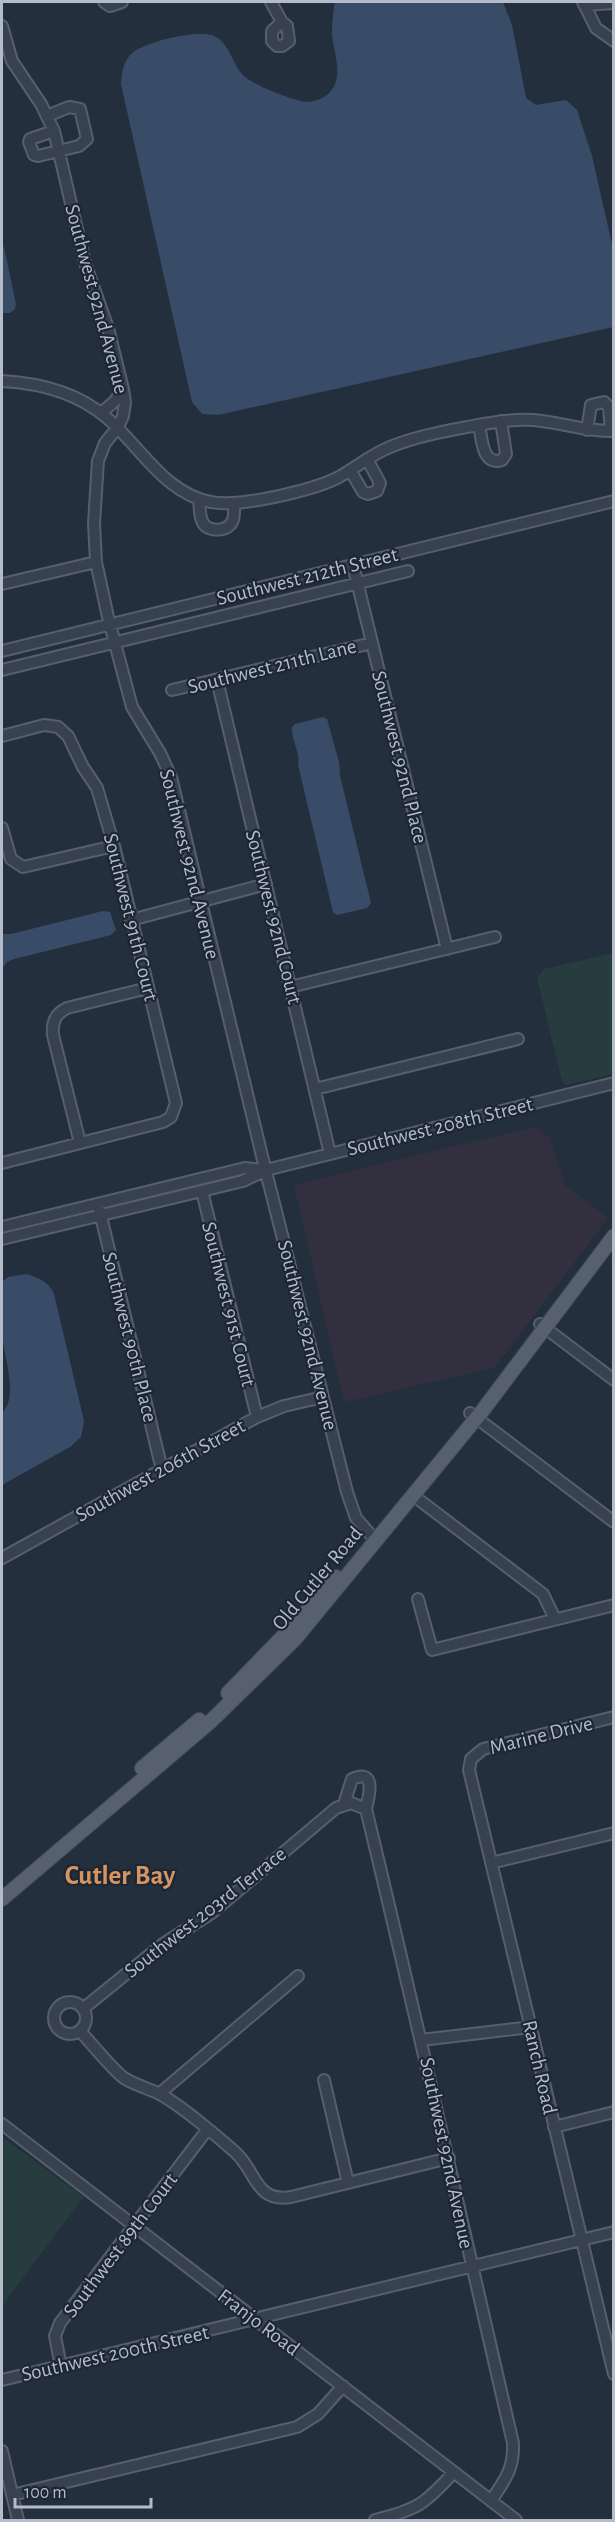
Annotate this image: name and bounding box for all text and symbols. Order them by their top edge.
street label: Southwest 92nd Avenue [61,202,132,396]
street label: Southwest 212th Street [214,544,400,609]
street label: Southwest 211th Lane [186,635,359,698]
street label: Southwest 92nd Place [368,669,431,846]
street label: Southwest 92nd Avenue [156,767,223,961]
street label: Southwest 92nd Court [242,828,305,1007]
street label: Southwest 91th Court [99,831,162,1003]
street label: Southwest 208th Street [345,1093,535,1160]
street label: Southwest 91st Court [198,1220,259,1389]
street label: Southwest 92nd Avenue [274,1238,341,1432]
street label: Southwest 90th Place [98,1250,161,1424]
street label: Southwest 206th Street [72,1415,249,1526]
street label: Old Cutler Road [268,1523,367,1634]
street label: Marine Drive [487,1713,595,1758]
street label: Southwest 203rd Terrace [120,1843,290,1982]
district label: Cutler Bay [65,1862,176,1890]
street label: Ranch Road [519,2018,561,2116]
street label: Southwest 92nd Avenue [416,2056,477,2251]
street label: Southwest 89th Court [59,2169,182,2321]
street label: Franjo Road [214,2285,304,2360]
street label: Southwest 200th Street [19,2322,211,2385]
scale bar [15,2471,152,2509]
text: 100 m [24,2484,67,2502]

